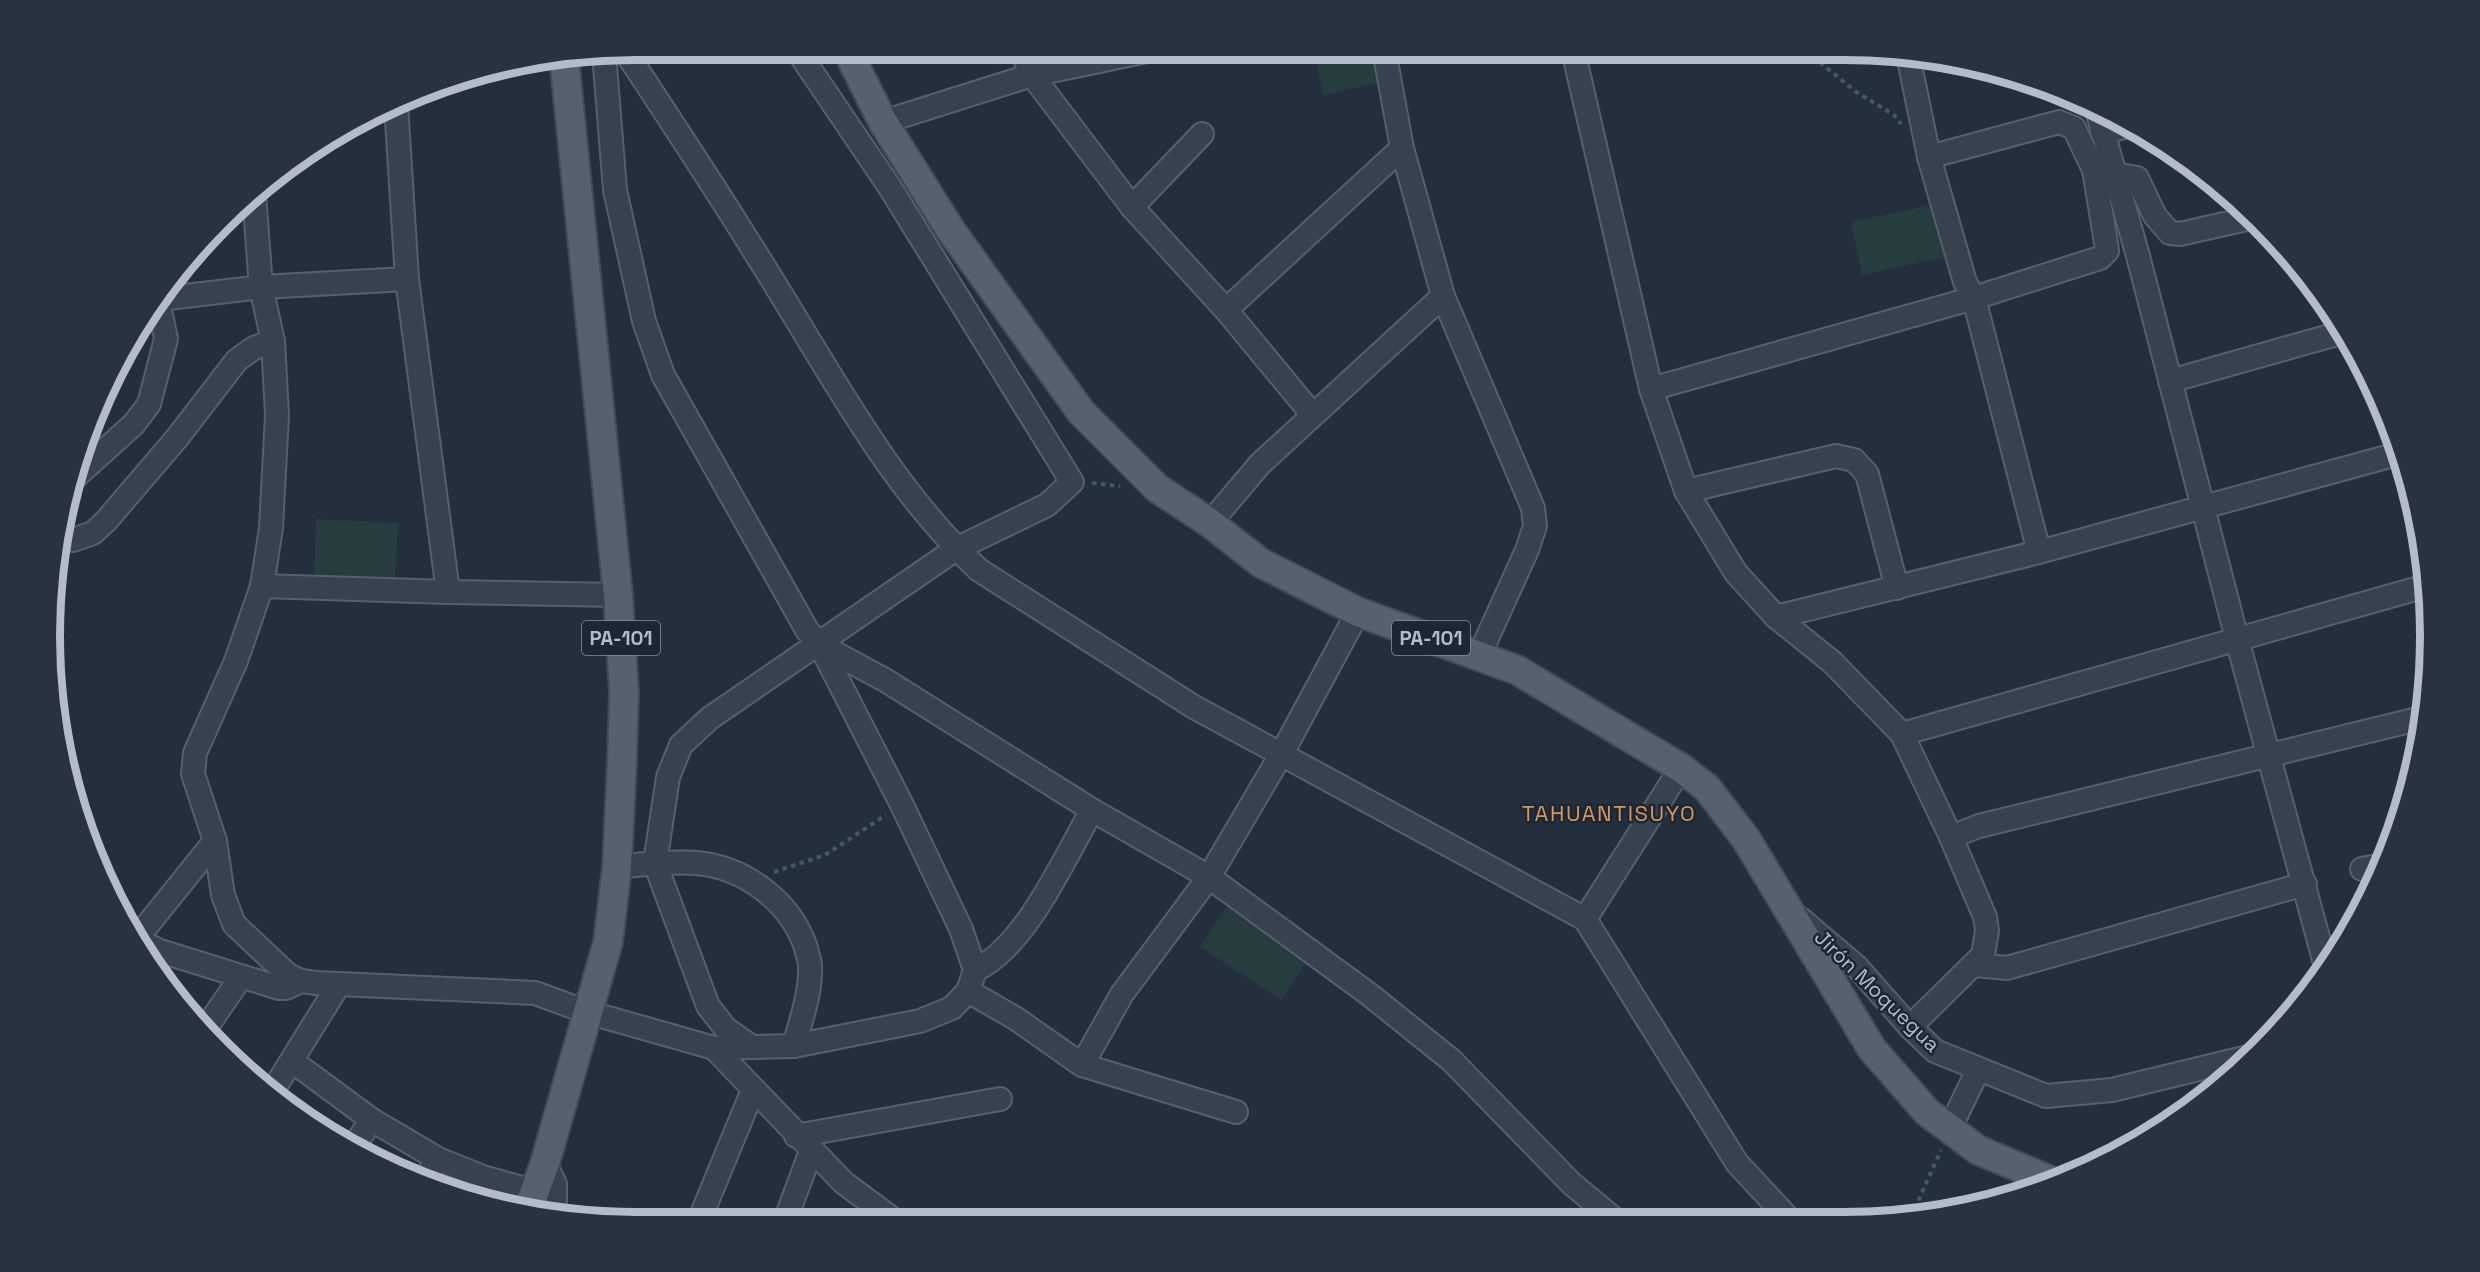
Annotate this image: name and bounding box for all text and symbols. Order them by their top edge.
road number: PA-101 [582,621,660,655]
road number: PA-101 [1392,621,1470,655]
district label: TAHUANTISUYO [1522,799,1696,827]
street label: Jirón Moquegua [1809,924,1946,1058]

